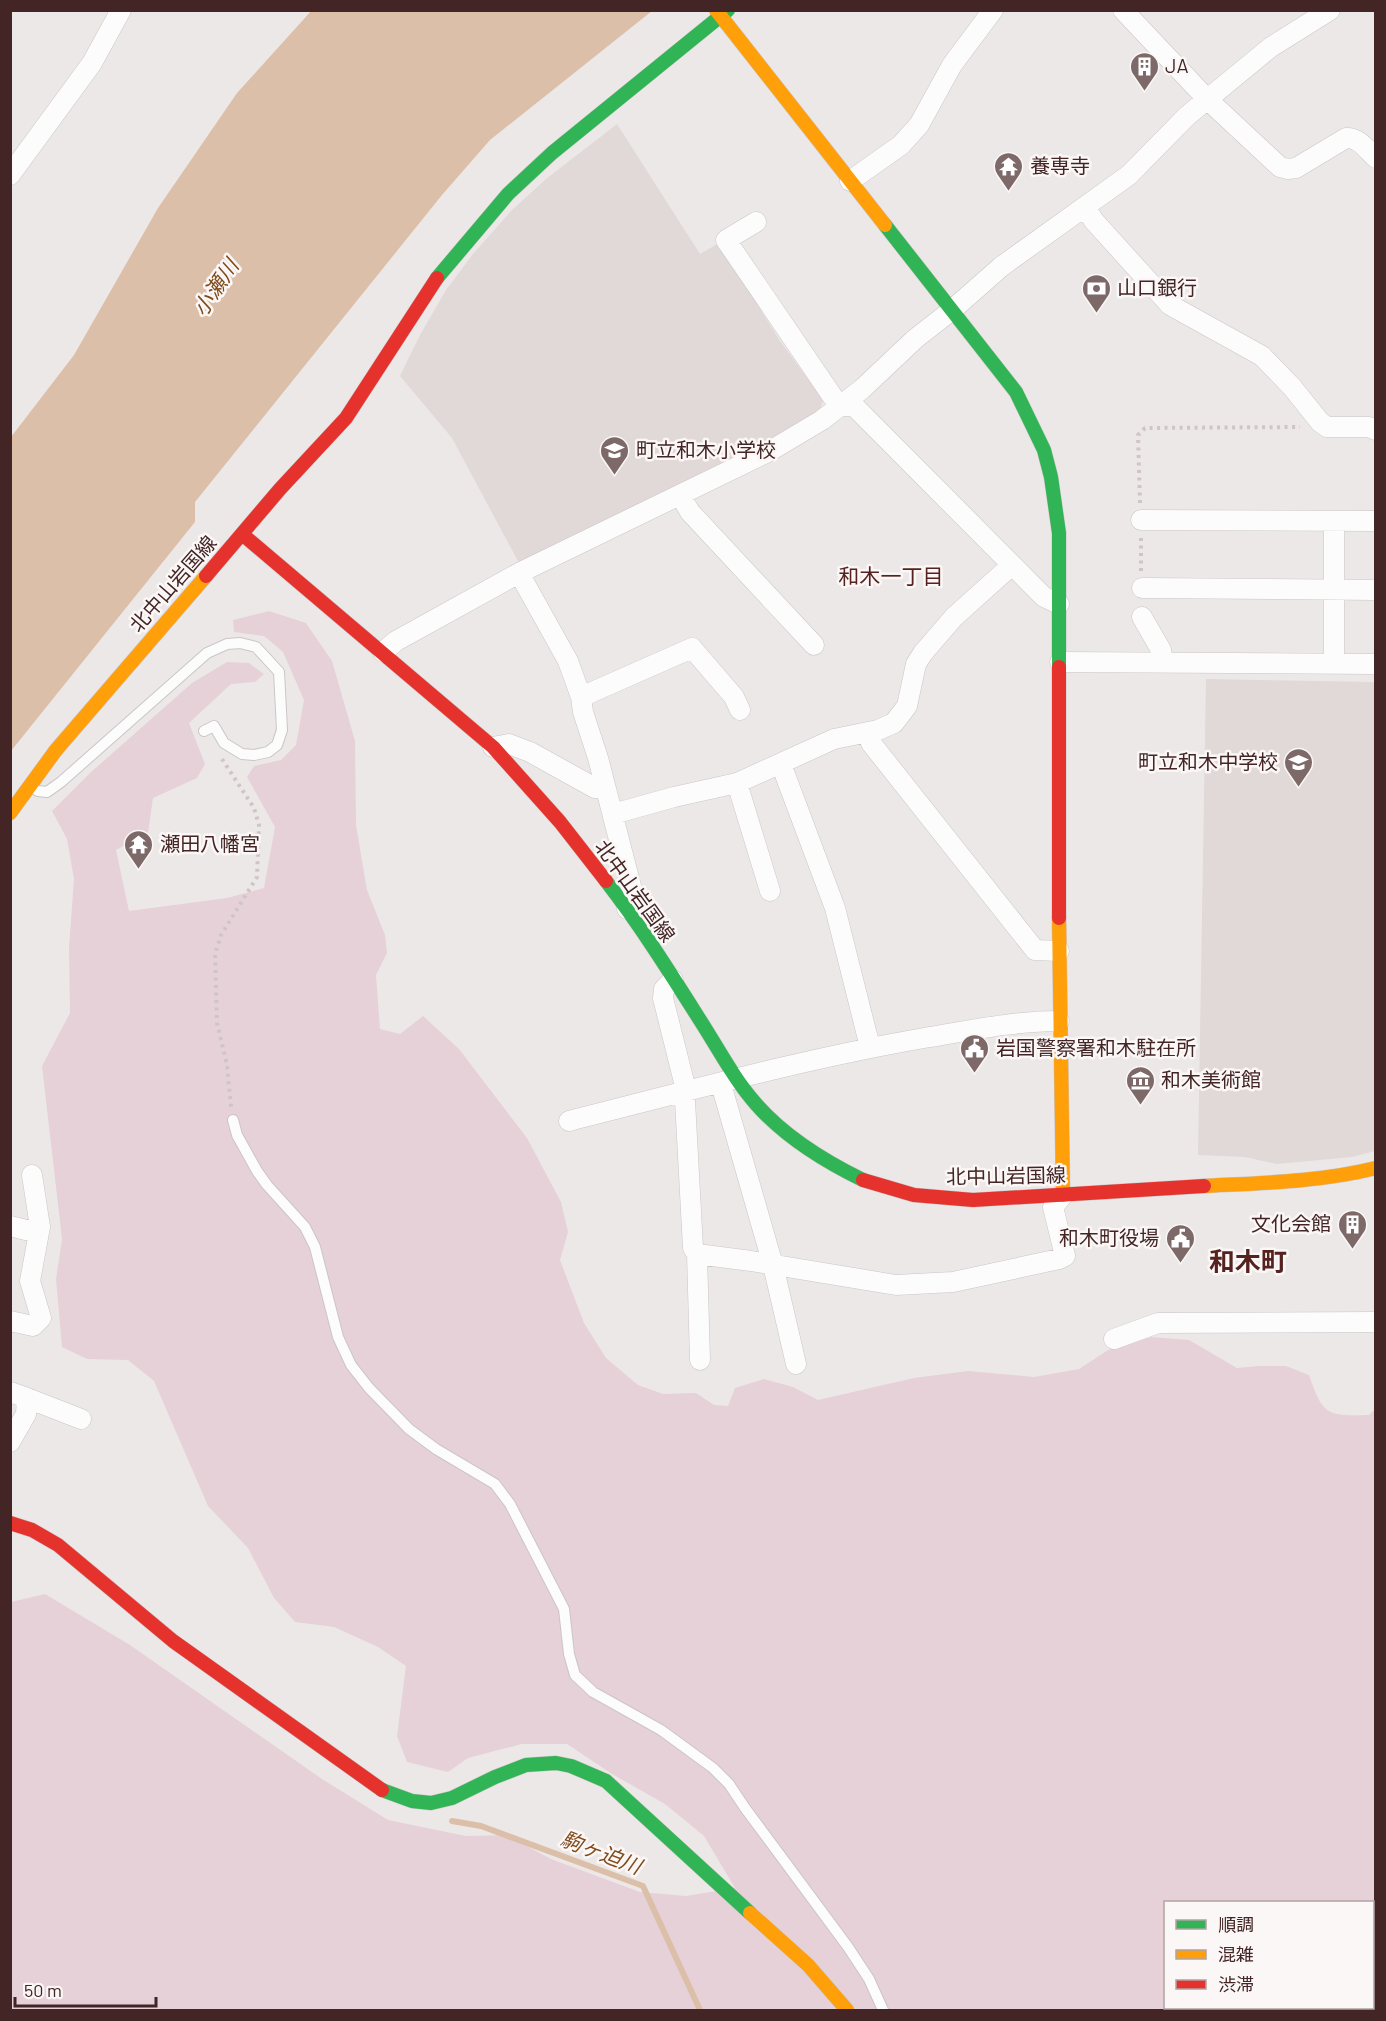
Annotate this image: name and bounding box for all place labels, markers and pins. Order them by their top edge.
building icon: JA [1128,50,1160,92]
place label: JA [1165,53,1189,77]
temple icon: 養専寺 [993,150,1025,192]
place label: 養専寺 [1030,153,1090,177]
bank icon: 山口銀行 [1080,272,1112,314]
place label: 山口銀行 [1117,275,1197,299]
school or university icon: 町立和木小学校 [599,434,631,476]
place label: 町立和木小学校 [636,437,776,461]
school or university icon: 町立和木中学校 [1283,746,1315,788]
place label: 町立和木中学校 [1138,749,1278,773]
temple icon: 瀬田八幡宮 [123,828,155,870]
place label: 瀬田八幡宮 [160,831,260,855]
public building icon: 岩国警察署和木駐在所 [959,1032,991,1074]
place label: 岩国警察署和木駐在所 [996,1035,1196,1059]
museum icon: 和木美術館 [1124,1064,1156,1106]
place label: 和木美術館 [1161,1067,1261,1091]
building icon: 文化会館 [1336,1208,1368,1250]
place label: 文化会館 [1251,1211,1331,1235]
public building icon: 和木町役場 [1164,1222,1196,1264]
place label: 和木町役場 [1059,1225,1159,1249]

